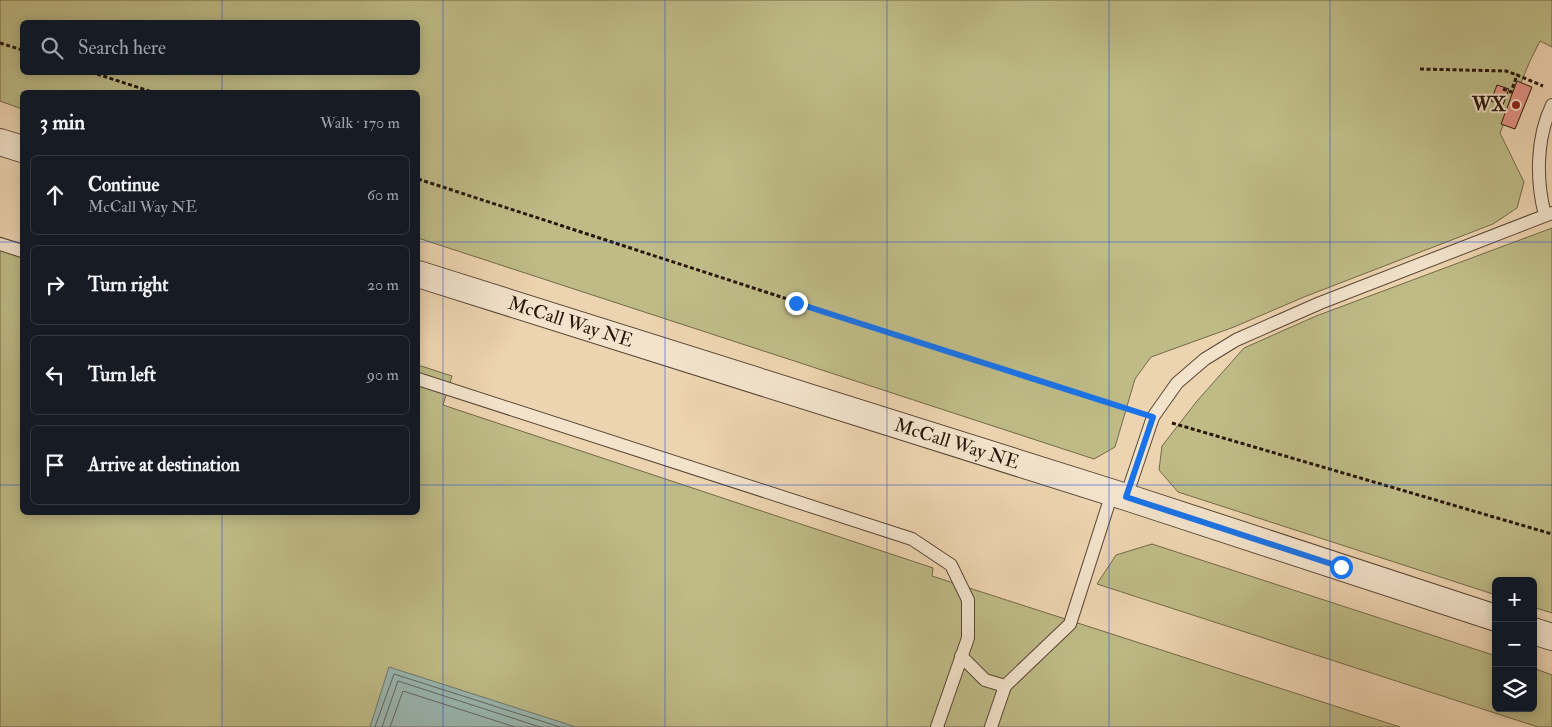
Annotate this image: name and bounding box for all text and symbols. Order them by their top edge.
search box [20,20,420,75]
icon: search [38,34,66,62]
text: Search here [78,36,166,60]
place label: WX [1471,93,1506,117]
marker: WX [1510,99,1522,111]
text: 3 min [40,109,85,136]
text: Walk · 170 m [320,113,400,133]
text: Continue [88,173,159,197]
icon: ahead [41,181,69,209]
text: 60 m [367,185,399,205]
text: McCall Way NE [88,197,197,217]
icon: right [41,271,69,299]
text: Turn right [88,273,168,297]
text: 20 m [367,275,399,295]
street label: McCall Way NE [505,291,636,353]
route end [785,292,808,315]
icon: left [41,361,69,389]
text: Turn left [88,363,156,387]
text: 90 m [367,365,399,385]
street label: McCall Way NE [892,413,1023,475]
icon: arrive [41,451,69,479]
text: Arrive at destination [88,453,240,477]
route start [1330,556,1353,579]
map controls [1492,577,1537,712]
button: + [1492,577,1537,622]
button: − [1492,622,1537,667]
button: layers [1492,667,1537,712]

